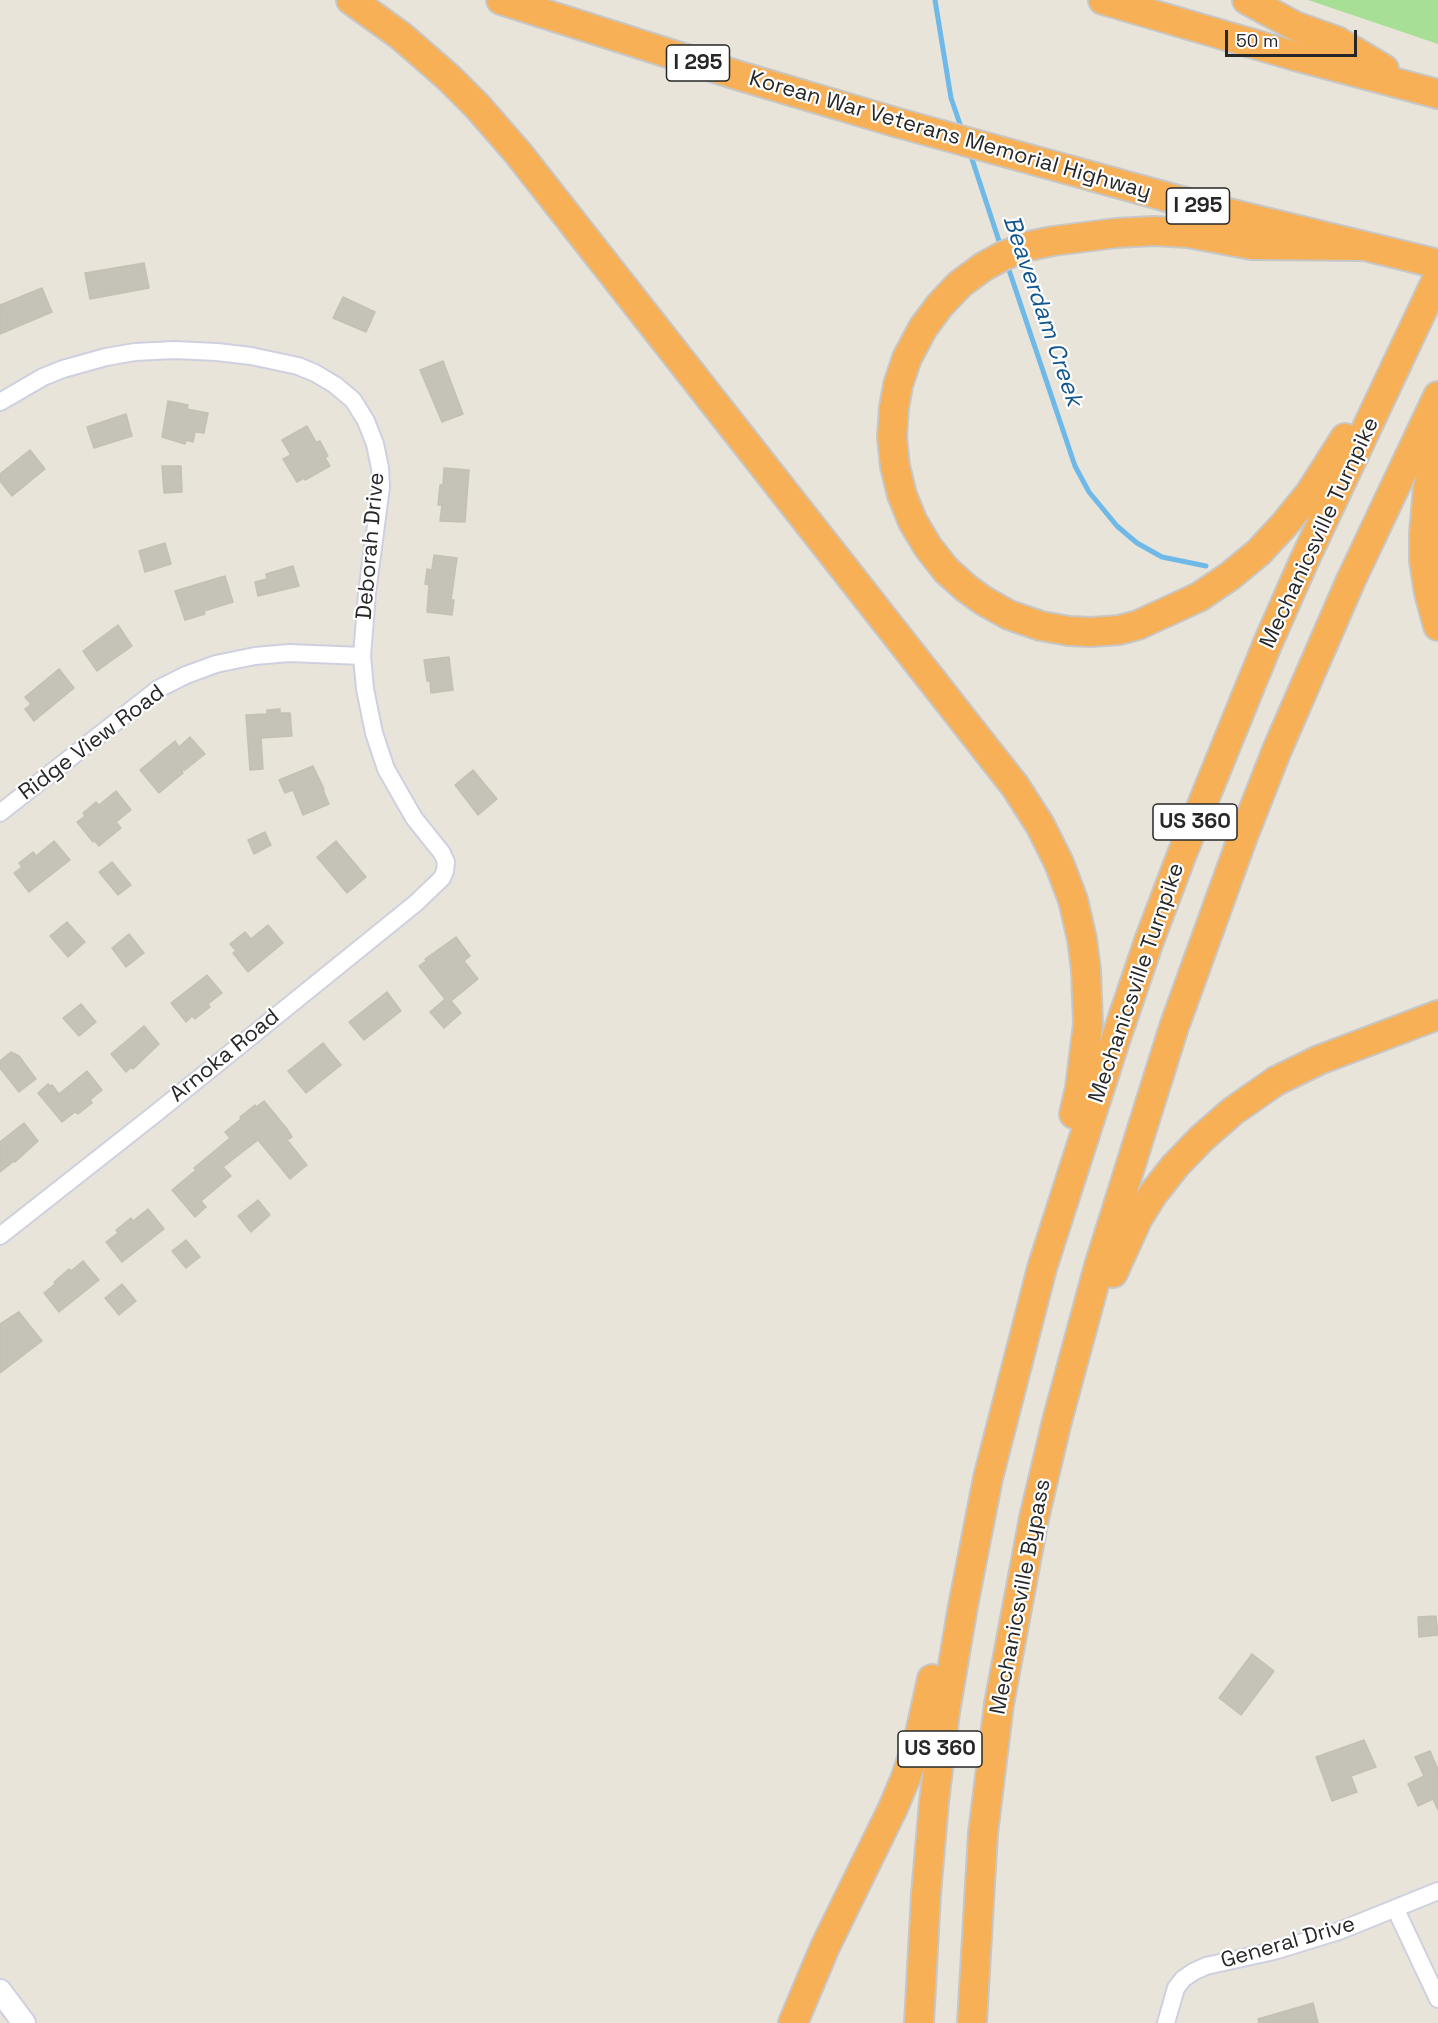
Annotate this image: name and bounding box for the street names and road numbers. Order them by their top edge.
road number: I 295 [666,45,730,81]
street label: Korean War Veterans Memorial Highway [746,66,1154,206]
road number: I 295 [1166,188,1230,224]
street label: Mechanicsville Turnpike [1255,413,1385,653]
street label: Deborah Drive [351,471,391,621]
street label: Ridge View Road [14,680,170,806]
road number: US 360 [1153,804,1237,840]
street label: Mechanicsville Turnpike [1084,860,1190,1106]
street label: Arnoka Road [165,1004,285,1108]
street label: Mechanicsville Bypass [985,1477,1057,1717]
road number: US 360 [898,1731,982,1767]
street label: General Drive [1218,1911,1358,1975]

